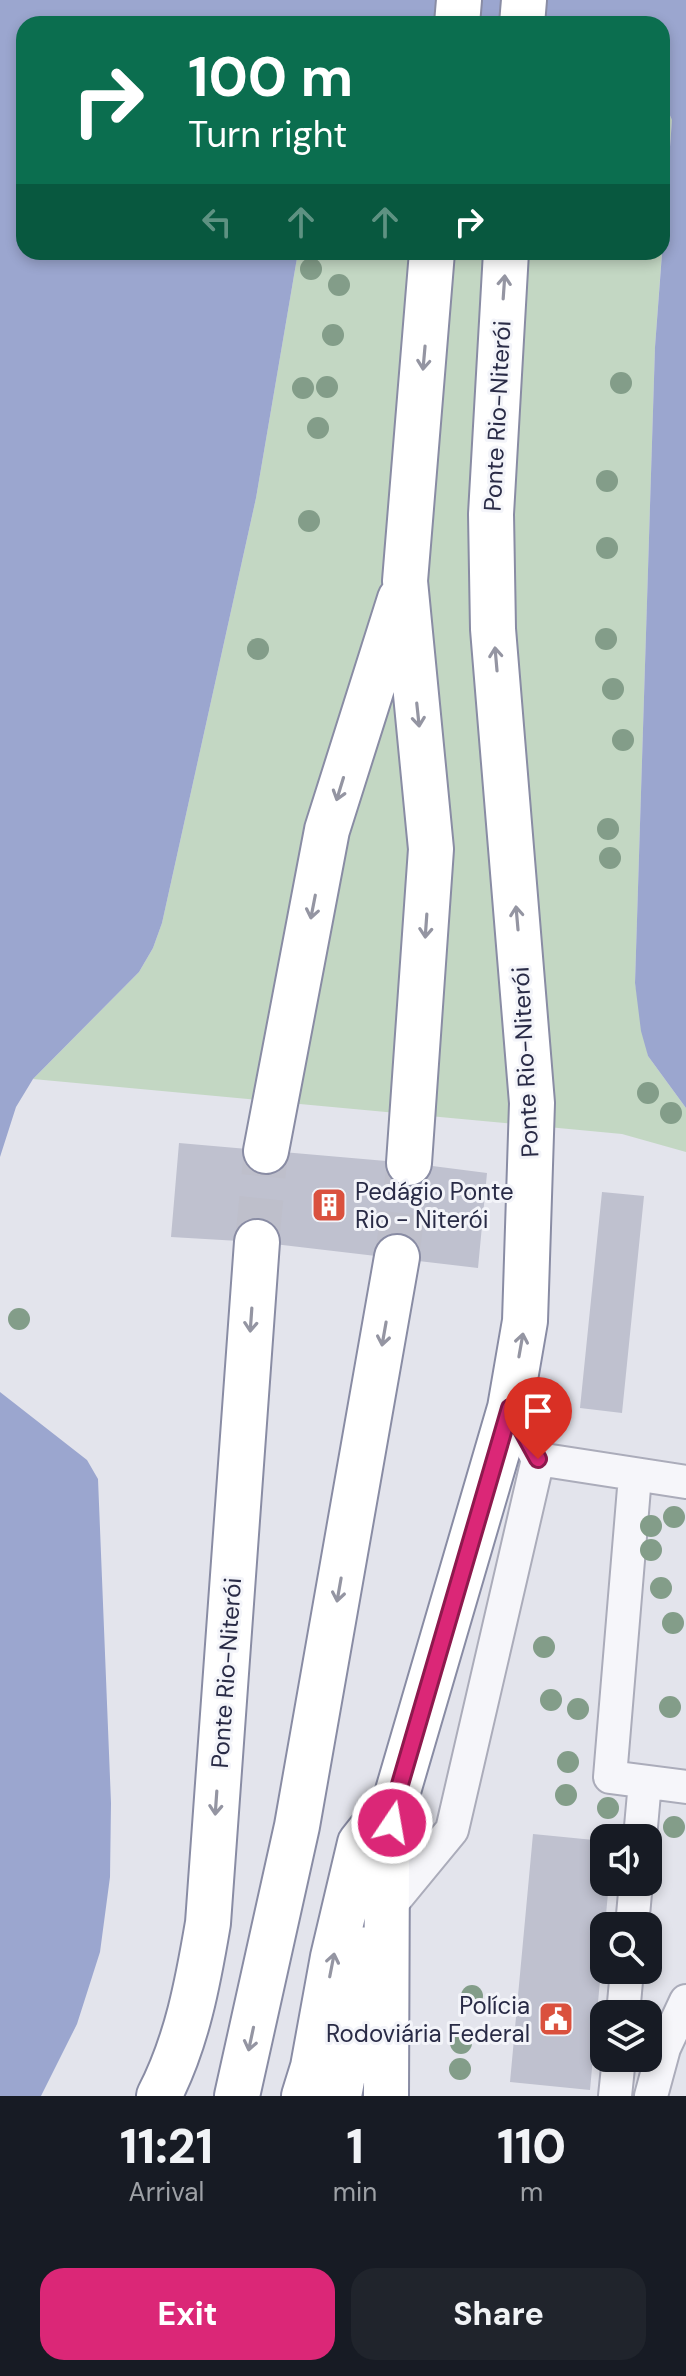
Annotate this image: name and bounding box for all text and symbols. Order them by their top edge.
text: 100 m [188,40,353,113]
icon: right [56,48,160,152]
text: Turn right [188,111,347,158]
icon: left [195,200,239,244]
icon: ahead [279,200,323,244]
icon: ahead [363,200,407,244]
icon: right [447,200,491,244]
one-way arrow [497,274,512,301]
street label: Ponte Rio-Niterói [477,320,517,512]
one-way arrow [416,344,431,371]
one-way arrow [488,646,503,673]
one-way arrow [411,701,426,727]
one-way arrow [332,776,346,801]
one-way arrow [304,894,319,919]
one-way arrow [509,905,524,932]
one-way arrow [418,912,433,939]
street label: Ponte Rio-Niterói [505,966,545,1158]
place label: Pedágio Ponte Rio - Niterói [355,1176,514,1235]
building icon: Pedágio Ponte Rio - Niterói [310,1186,348,1224]
one-way arrow [243,1306,258,1333]
one-way arrow [375,1320,390,1346]
one-way arrow [514,1333,529,1358]
pin [504,1377,572,1459]
icon: arrive [516,1389,560,1433]
one-way arrow [330,1576,345,1602]
street label: Ponte Rio-Niterói [204,1577,248,1769]
position arrow [350,1781,434,1865]
one-way arrow [209,1789,224,1815]
map controls [590,1824,662,2072]
button: sound [590,1824,662,1896]
button: search [590,1912,662,1984]
one-way arrow [325,1953,340,1978]
place label: Polícia Rodoviária Federal [326,1990,530,2049]
public building icon: Polícia Rodoviária Federal [537,2000,575,2038]
button: layers [590,2000,662,2072]
one-way arrow [243,2026,258,2051]
text: 11:21 [120,2115,213,2178]
text: 1 [346,2115,364,2178]
text: 110 [497,2115,566,2178]
text: Arrival [129,2175,204,2209]
text: min [333,2175,377,2209]
text: m [520,2175,543,2209]
button: Exit [40,2268,335,2360]
button: Share [351,2268,646,2360]

